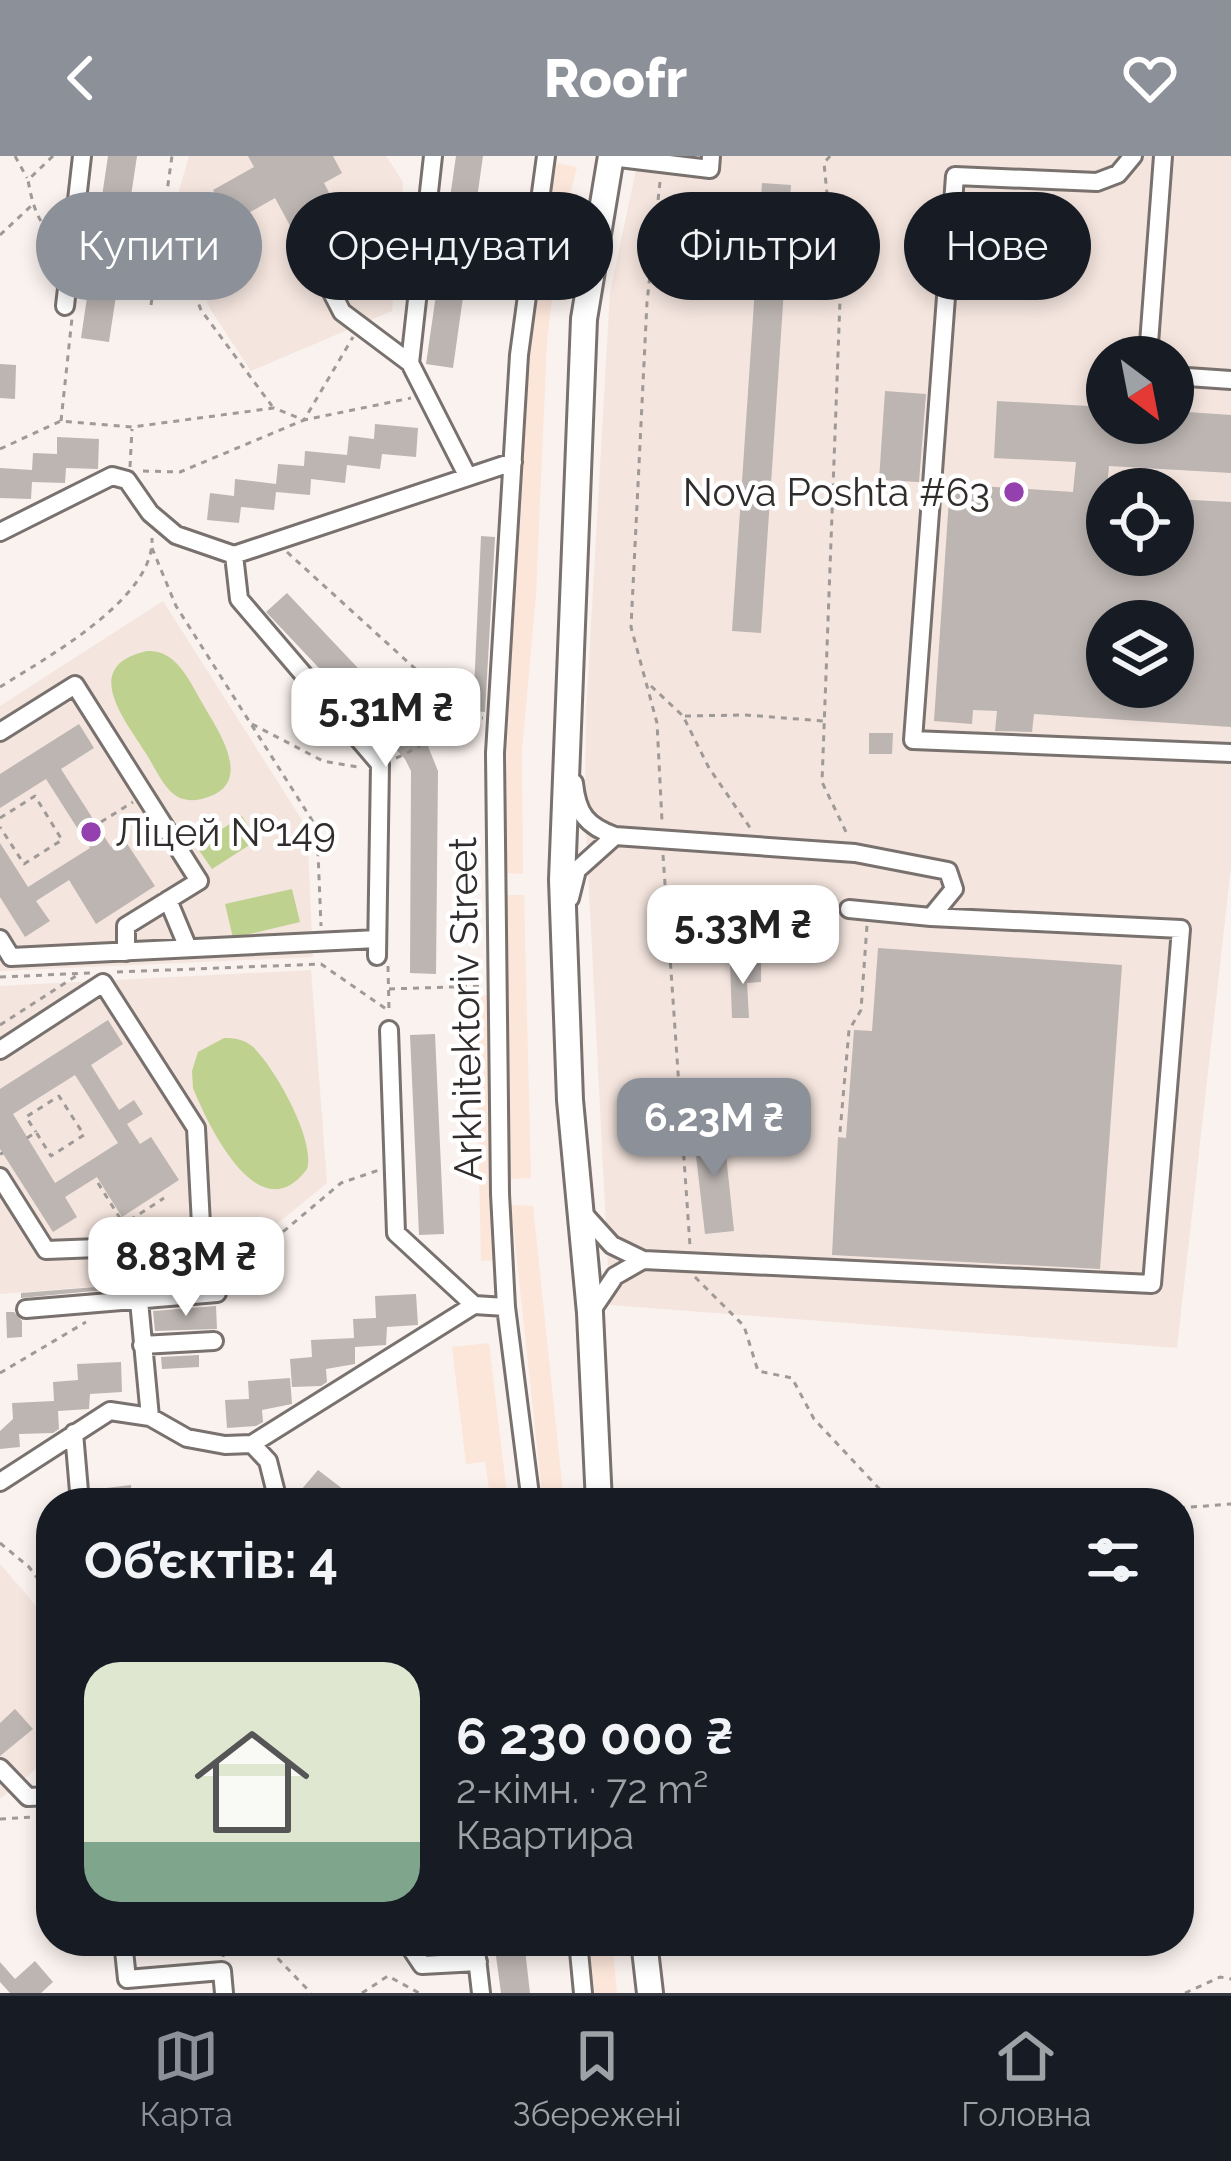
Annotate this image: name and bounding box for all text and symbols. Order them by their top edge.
icon: back [48,45,114,111]
icon: heart [1117,45,1183,111]
text: Roofr [544,46,687,110]
chip: Купити [36,192,262,300]
chip: Орендувати [286,192,613,300]
chip: Фільтри [637,192,880,300]
chip: Нове [904,192,1091,300]
north arrow [1086,336,1194,444]
map controls [1086,336,1194,708]
button: locate [1086,468,1194,576]
place label: Nova Poshta #63 [683,469,990,515]
marker: Nova Poshta #63 [1001,479,1027,505]
button: layers [1086,600,1194,708]
pin: 5.31M ₴ [275,668,497,770]
text: 5.31M ₴ [318,684,454,730]
place label: Ліцей №149 [115,809,336,855]
marker: Ліцей №149 [78,819,104,845]
street label: Arkhitektoriv Street [439,837,491,1181]
pin: 5.33M ₴ [632,885,854,987]
text: 5.33M ₴ [674,901,812,947]
pin: 6.23M ₴ [603,1078,825,1180]
text: 6.23M ₴ [644,1094,784,1140]
pin: 8.83M ₴ [75,1217,297,1319]
text: 8.83M ₴ [115,1233,257,1279]
icon: filters [1080,1527,1146,1593]
text: Об’єктів: 4 [84,1530,338,1590]
text: 6 230 000 ₴ [456,1706,733,1766]
icon: home [180,1710,324,1854]
text: 2-кімн. · 72 m² [456,1766,708,1812]
text: Квартира [456,1812,634,1858]
tab: Карта [140,2023,233,2134]
tab: Збережені [512,2023,681,2134]
tab: Головна [961,2023,1091,2134]

